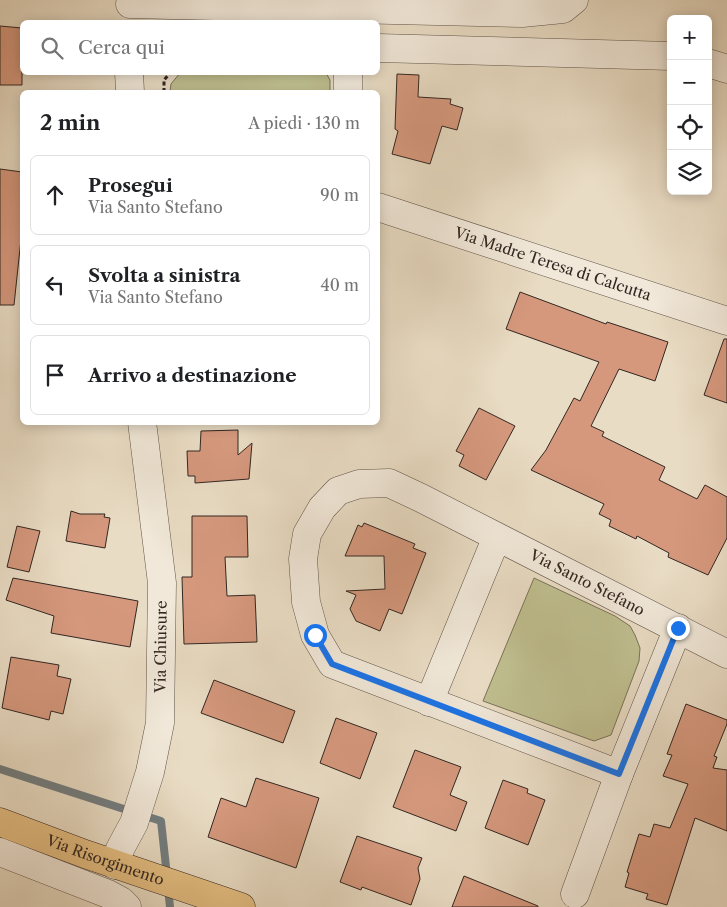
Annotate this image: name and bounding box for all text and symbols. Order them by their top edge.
map controls [667,15,712,195]
button: + [667,15,712,60]
search box [20,20,380,75]
icon: search [38,34,66,62]
text: Cerca qui [78,36,165,59]
button: − [667,60,712,105]
button: locate [667,105,712,150]
text: 2 min [40,110,100,135]
text: A piedi · 130 m [248,113,360,133]
button: layers [667,150,712,195]
text: Prosegui [88,174,173,197]
icon: ahead [41,181,69,209]
text: 90 m [320,185,359,205]
text: Via Santo Stefano [88,197,223,217]
street label: Via Madre Teresa di Calcutta [451,222,654,305]
text: Svolta a sinistra [88,264,241,287]
icon: left [41,271,69,299]
text: 40 m [320,275,359,295]
text: Via Santo Stefano [88,287,223,307]
icon: arrive [41,361,69,389]
text: Arrivo a destinazione [88,364,297,387]
street label: Via Santo Stefano [526,545,648,619]
street label: Via Chiusure [150,600,171,694]
route end [667,617,690,640]
route start [304,624,327,647]
street label: Via Risorgimento [43,830,167,889]

